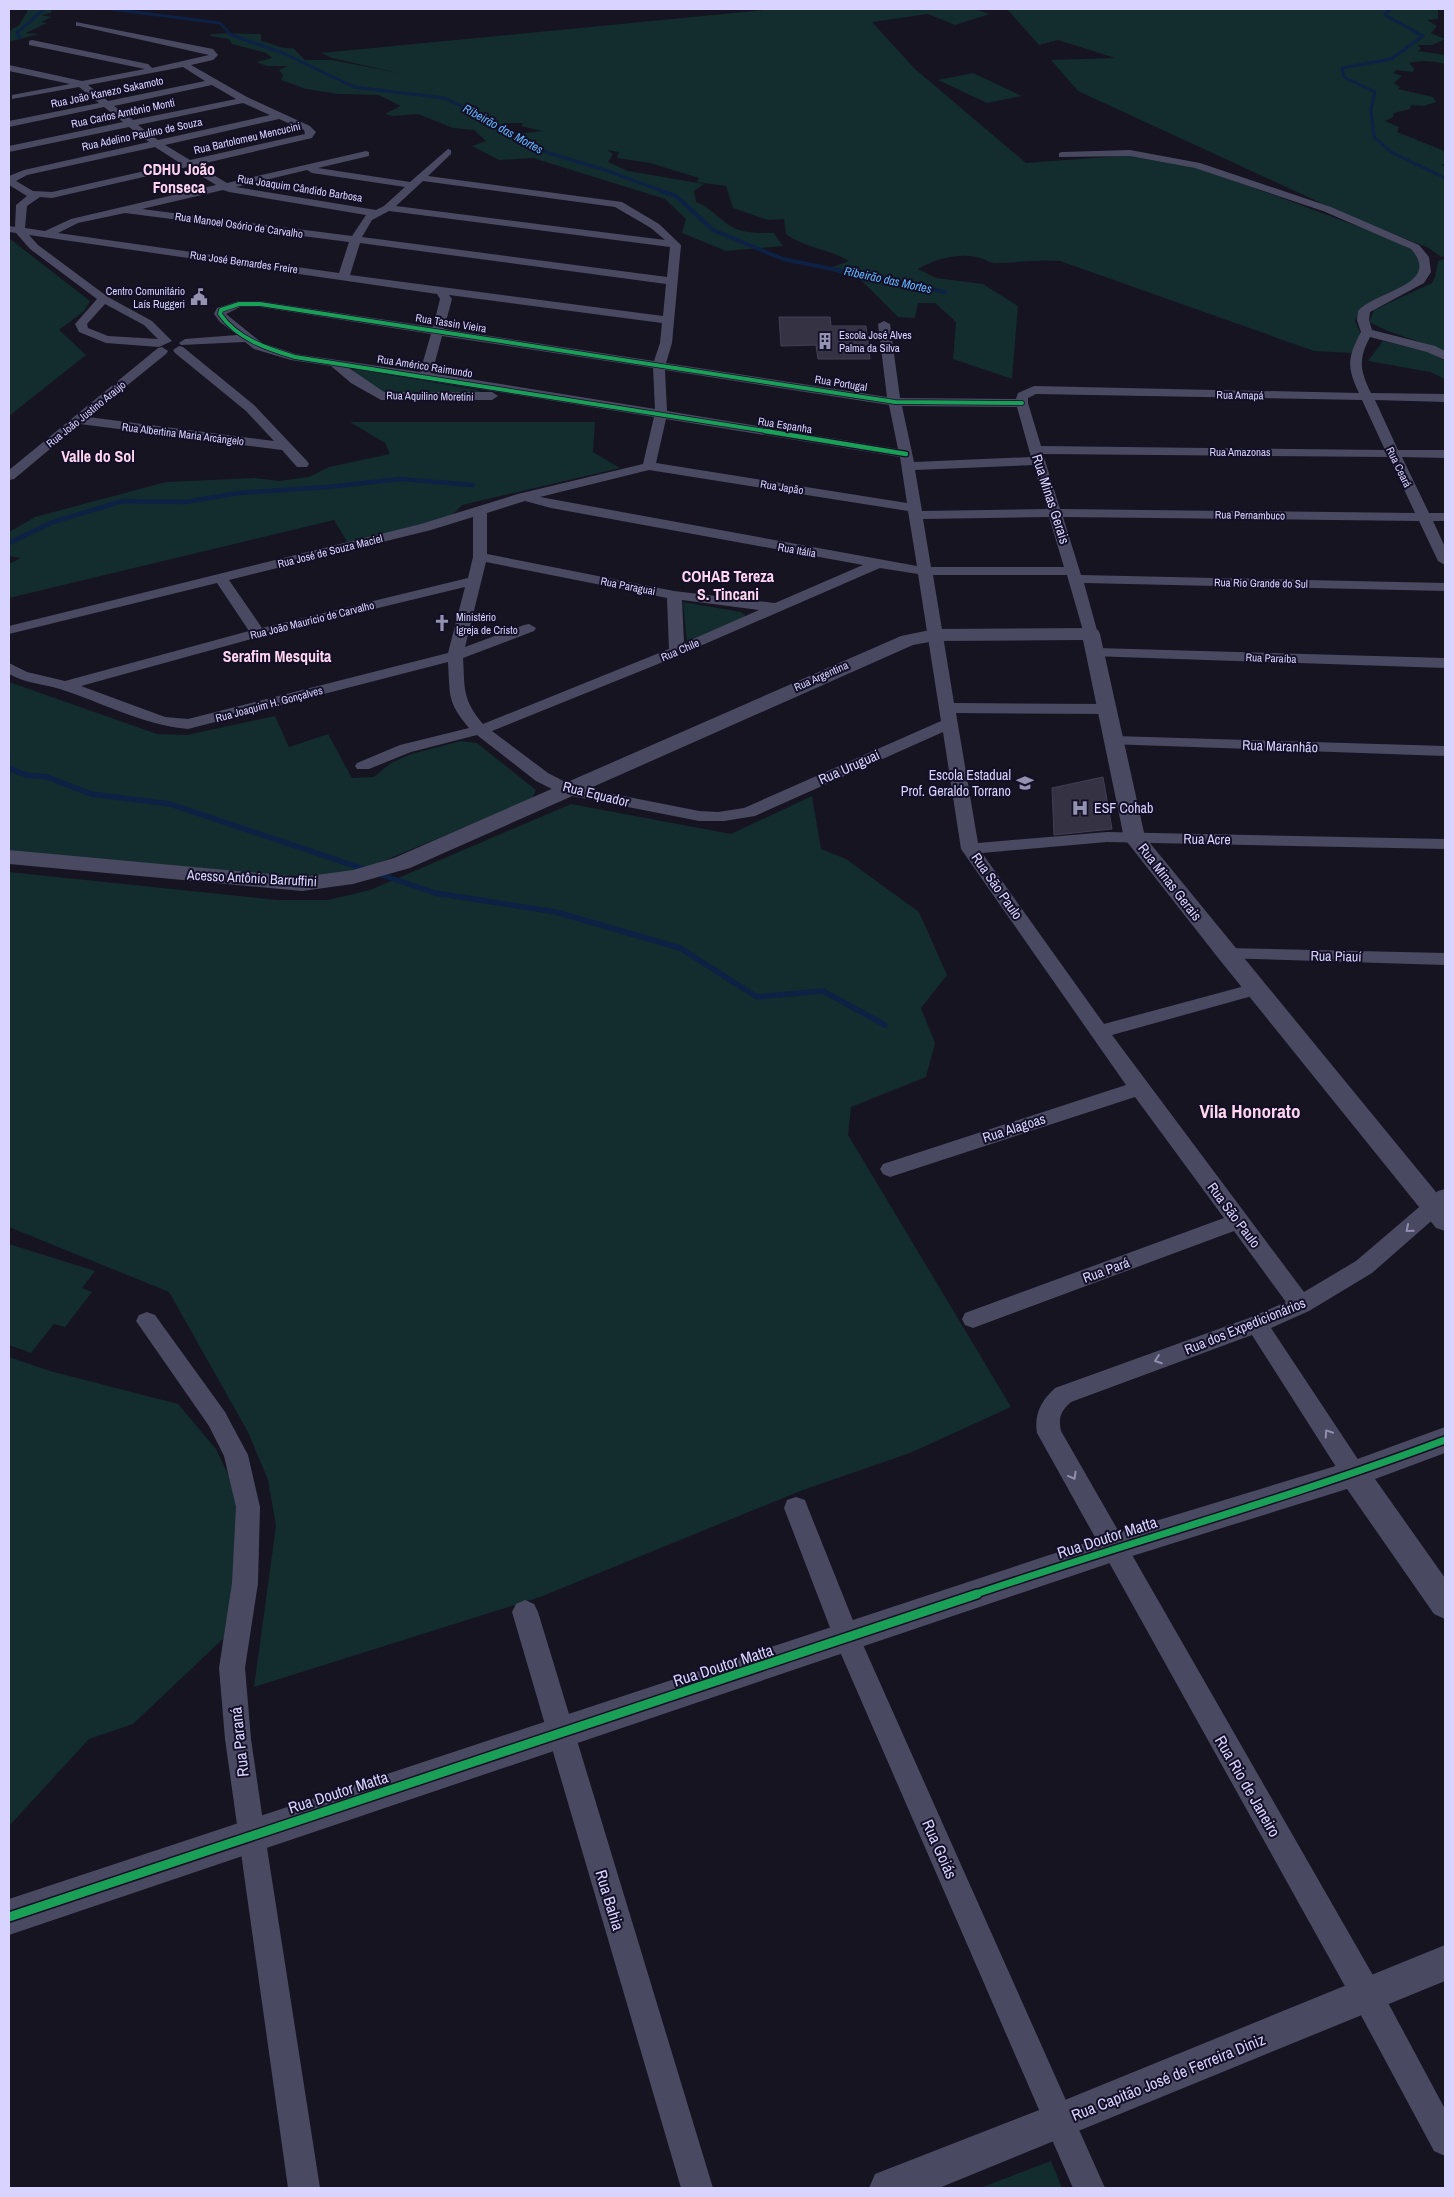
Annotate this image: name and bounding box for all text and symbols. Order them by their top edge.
street label: Rua João Kanezo Sakamoto [49,73,165,111]
street label: Rua Carlos Amtônio Monti [70,95,176,131]
water label: Ribeirão das Mortes [460,100,546,158]
street label: Rua Adelino Paulino de Souza [80,114,204,154]
street label: Rua Bartolomeu Mencucini [192,119,302,157]
district label: CDHU João Fonseca [143,158,215,198]
street label: Rua Joaquim Cândido Barbosa [237,171,363,205]
street label: Rua Manoel Osório de Carvalho [174,209,304,241]
street label: Rua José Bernardes Freire [189,247,299,277]
water label: Ribeirão das Mortes [843,263,933,297]
place label: Centro Comunitário Laís Ruggeri [106,284,185,311]
public building icon: Centro Comunitário Laís Ruggeri [189,287,209,307]
street label: Rua Tassin Vieira [415,310,487,336]
place label: Escola José Alves Palma da Silva [839,328,912,355]
building icon: Escola José Alves Palma da Silva [815,331,835,351]
street label: Rua Américo Raimundo [376,352,474,380]
street label: Rua Portugal [814,372,868,394]
street label: Rua João Justino Araújo [43,378,129,450]
street label: Rua Aquilino Moretini [386,388,474,404]
street label: Rua Amapá [1216,388,1264,402]
street label: Rua Espanha [757,414,813,436]
street label: Rua Albertina Maria Arcângelo [121,420,245,448]
street label: Rua Ceará [1383,444,1415,490]
district label: Valle do Sol [61,445,135,467]
street label: Rua Amazonas [1209,445,1271,459]
street label: Rua Minas Gerais [1028,452,1074,546]
street label: Rua Japão [759,477,805,497]
street label: Rua Pernambuco [1215,507,1285,523]
street label: Rua José de Souza Maciel [276,531,384,571]
street label: Rua Itália [777,540,817,560]
district label: COHAB Tereza S. Tincani [682,565,775,605]
street label: Rua Paraguai [599,574,657,598]
street label: Rua Rio Grande do Sul [1214,575,1308,591]
street label: Rua João Maurício de Carvalho [249,598,375,642]
place label: Ministério Igreja de Cristo [456,610,518,637]
church icon: Ministério Igreja de Cristo [432,613,452,633]
street label: Rua Chile [659,636,701,664]
district label: Serafim Mesquita [223,645,332,667]
street label: Rua Paraíba [1245,650,1297,666]
street label: Rua Argentina [792,658,850,694]
street label: Rua Joaquim H. Gonçalves [214,683,325,725]
street label: Rua Maranhão [1242,736,1318,756]
street label: Rua Uruguai [816,746,882,788]
place label: Escola Estadual Prof. Geraldo Torrano [901,766,1011,800]
school or university icon: Escola Estadual Prof. Geraldo Torrano [1015,773,1035,793]
street label: Rua Equador [561,777,631,811]
hospital icon: ESF Cohab [1070,798,1090,818]
place label: ESF Cohab [1094,799,1153,817]
street label: Rua Acre [1183,830,1231,848]
street label: Rua Minas Gerais [1134,840,1206,924]
street label: Rua São Paulo [967,849,1027,923]
street label: Acesso Antônio Barruffini [186,866,317,890]
street label: Rua Piauí [1310,947,1362,965]
district label: Vila Honorato [1199,1098,1301,1124]
street label: Rua Alagoas [980,1109,1048,1147]
street label: Rua São Paulo [1204,1179,1264,1251]
one-way arrow [1405,1224,1414,1233]
street label: Rua Pará [1080,1253,1132,1287]
street label: Rua dos Expedicionários [1182,1293,1308,1358]
one-way arrow [1155,1354,1163,1364]
one-way arrow [1324,1429,1334,1438]
one-way arrow [1066,1471,1076,1480]
street label: Rua Doutor Matta [1054,1510,1160,1563]
street label: Rua Doutor Matta [670,1638,776,1691]
street label: Rua Paraná [224,1705,254,1778]
street label: Rua Rio de Janeiro [1210,1731,1286,1841]
street label: Rua Doutor Matta [285,1765,391,1818]
street label: Rua Goiás [917,1816,963,1882]
street label: Rua Bahia [590,1867,630,1934]
street label: Rua Capitão José de Ferreira Diniz [1068,2028,1269,2126]

